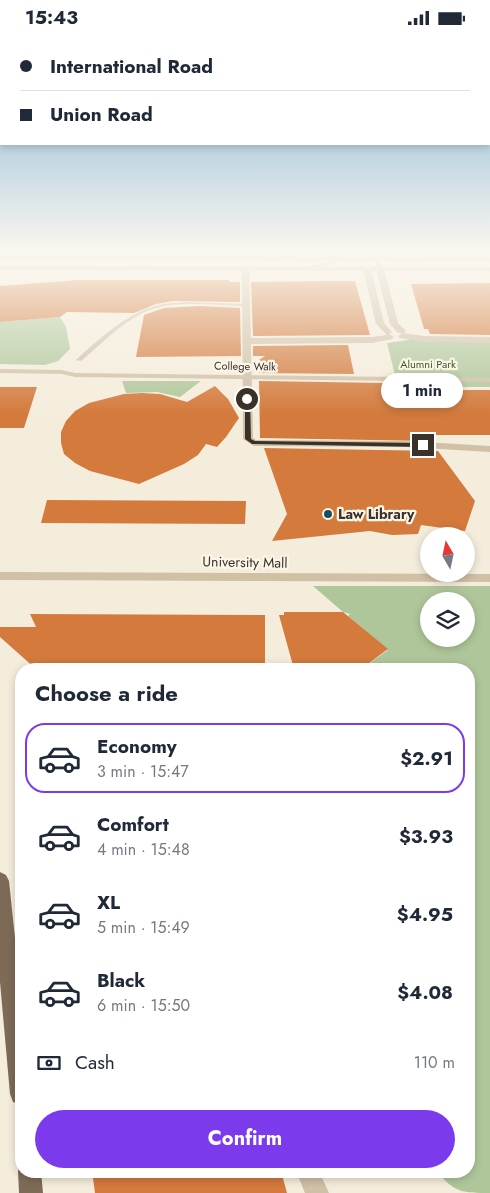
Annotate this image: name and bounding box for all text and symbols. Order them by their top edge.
text: 15:43 [25,4,78,31]
text: International Road [50,53,213,80]
text: Union Road [50,101,153,128]
park label: Alumni Park [400,356,456,372]
street label: College Walk [214,357,276,375]
callout: 1 min [382,373,464,407]
text: 1 min [402,379,442,402]
route start [236,388,258,410]
route end [412,434,434,456]
place label: Law Library [338,504,415,524]
marker: Law Library [322,508,334,520]
north arrow [420,527,475,583]
map controls [420,527,475,647]
street label: University Mall [202,551,288,573]
button: layers [420,592,475,647]
text: Choose a ride [35,677,178,709]
text: Economy [97,733,177,760]
icon: car [37,736,82,781]
text: $2.91 [400,745,453,772]
text: 3 min · 15:47 [97,760,189,783]
text: Comfort [97,811,169,838]
icon: car [37,814,82,859]
text: $3.93 [399,823,453,850]
text: 4 min · 15:48 [97,838,190,861]
text: XL [97,889,120,916]
icon: car [37,892,82,937]
text: $4.95 [397,901,453,928]
text: 5 min · 15:49 [97,916,190,939]
text: Black [97,967,145,994]
icon: car [37,970,82,1015]
text: $4.08 [397,979,453,1006]
text: 6 min · 15:50 [97,994,190,1017]
icon: cash [35,1049,63,1077]
text: Cash [75,1049,115,1076]
text: 110 m [414,1051,455,1074]
button: Confirm [35,1110,455,1168]

